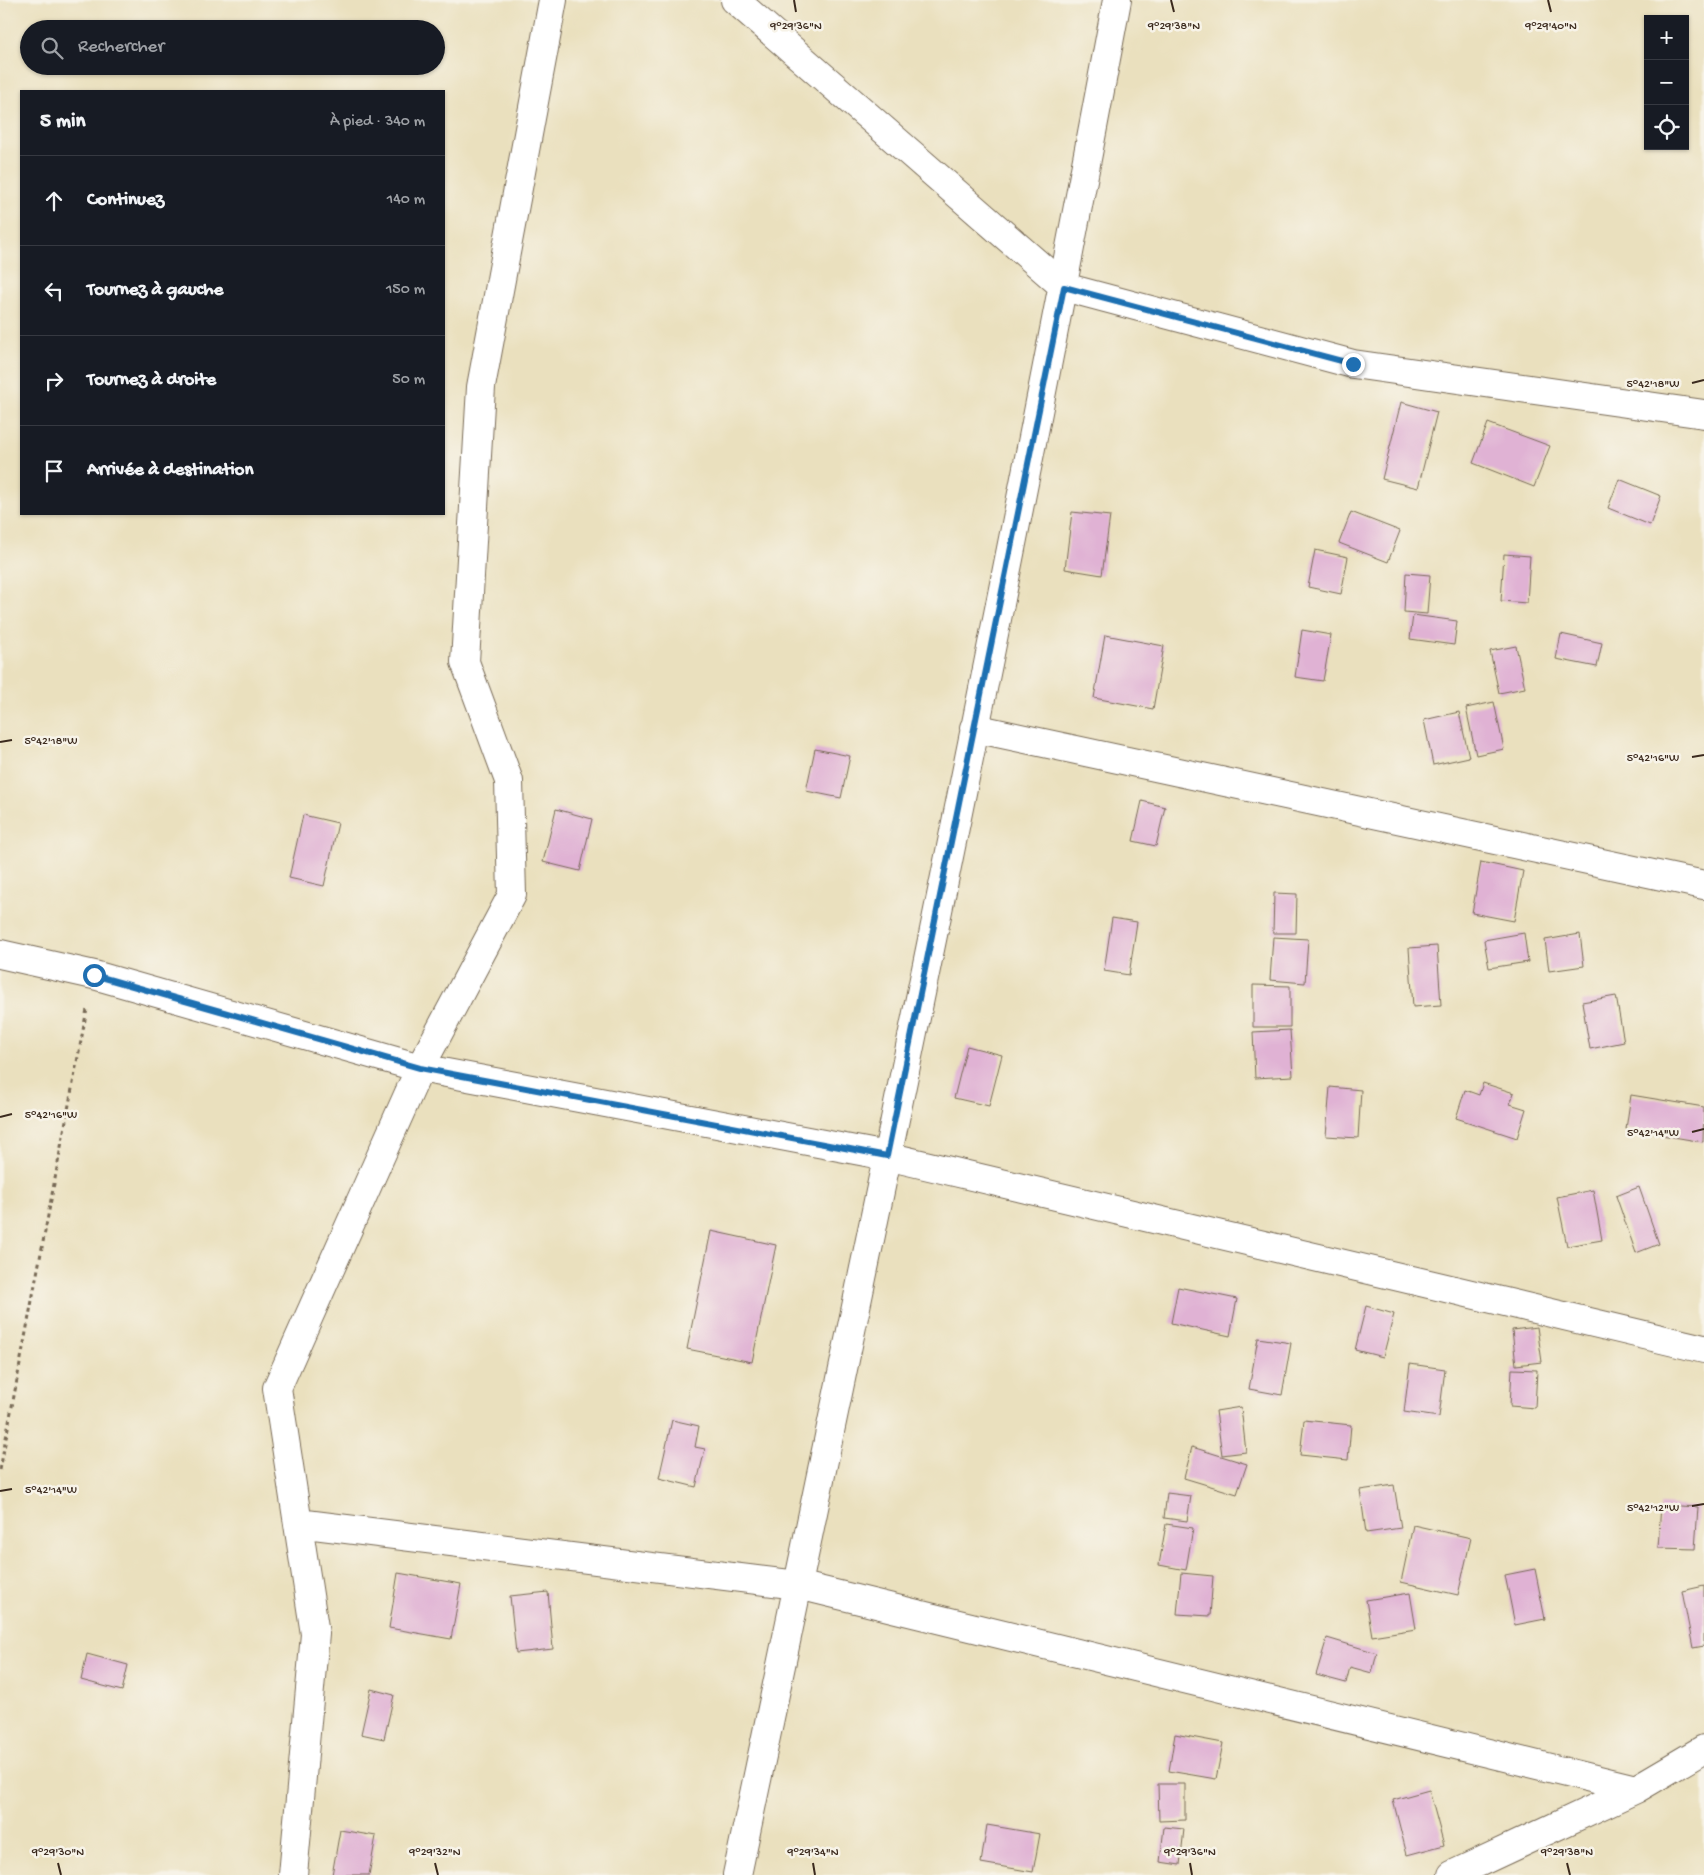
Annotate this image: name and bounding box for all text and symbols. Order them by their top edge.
map controls [1644,15,1689,150]
button: + [1644,15,1689,60]
search box [20,20,445,75]
text: 9°29'36"N [769,20,822,34]
text: 9°29'38"N [1147,20,1200,34]
text: 9°29'40"N [1524,20,1577,34]
icon: search [38,34,66,62]
text: Rechercher [78,36,164,59]
button: − [1644,60,1689,105]
button: locate [1644,105,1689,150]
text: 5 min [40,110,85,135]
text: À pied · 340 m [330,113,425,132]
icon: ahead [40,187,68,215]
text: Continuez [87,189,164,212]
text: 140 m [387,191,425,210]
icon: left [40,277,68,305]
text: Tournez à gauche [87,279,223,302]
text: 150 m [386,281,425,300]
route end [1342,353,1365,376]
icon: right [40,367,68,395]
text: Tournez à droite [87,369,216,392]
text: 50 m [392,371,425,390]
text: 5°42'18"W [1627,378,1679,392]
icon: arrive [40,457,68,485]
text: Arrivée à destination [87,459,253,482]
text: 5°42'18"W [25,735,77,749]
text: 5°42'16"W [1627,752,1679,766]
route start [83,964,106,987]
text: 5°42'16"W [25,1109,77,1123]
text: 5°42'14"W [1627,1127,1679,1141]
text: 5°42'14"W [25,1484,77,1498]
text: 5°42'12"W [1627,1502,1679,1516]
text: 9°29'30"N [31,1846,84,1860]
text: 9°29'32"N [408,1846,461,1860]
text: 9°29'34"N [786,1846,839,1860]
text: 9°29'36"N [1163,1846,1216,1860]
text: 9°29'38"N [1540,1846,1593,1860]

